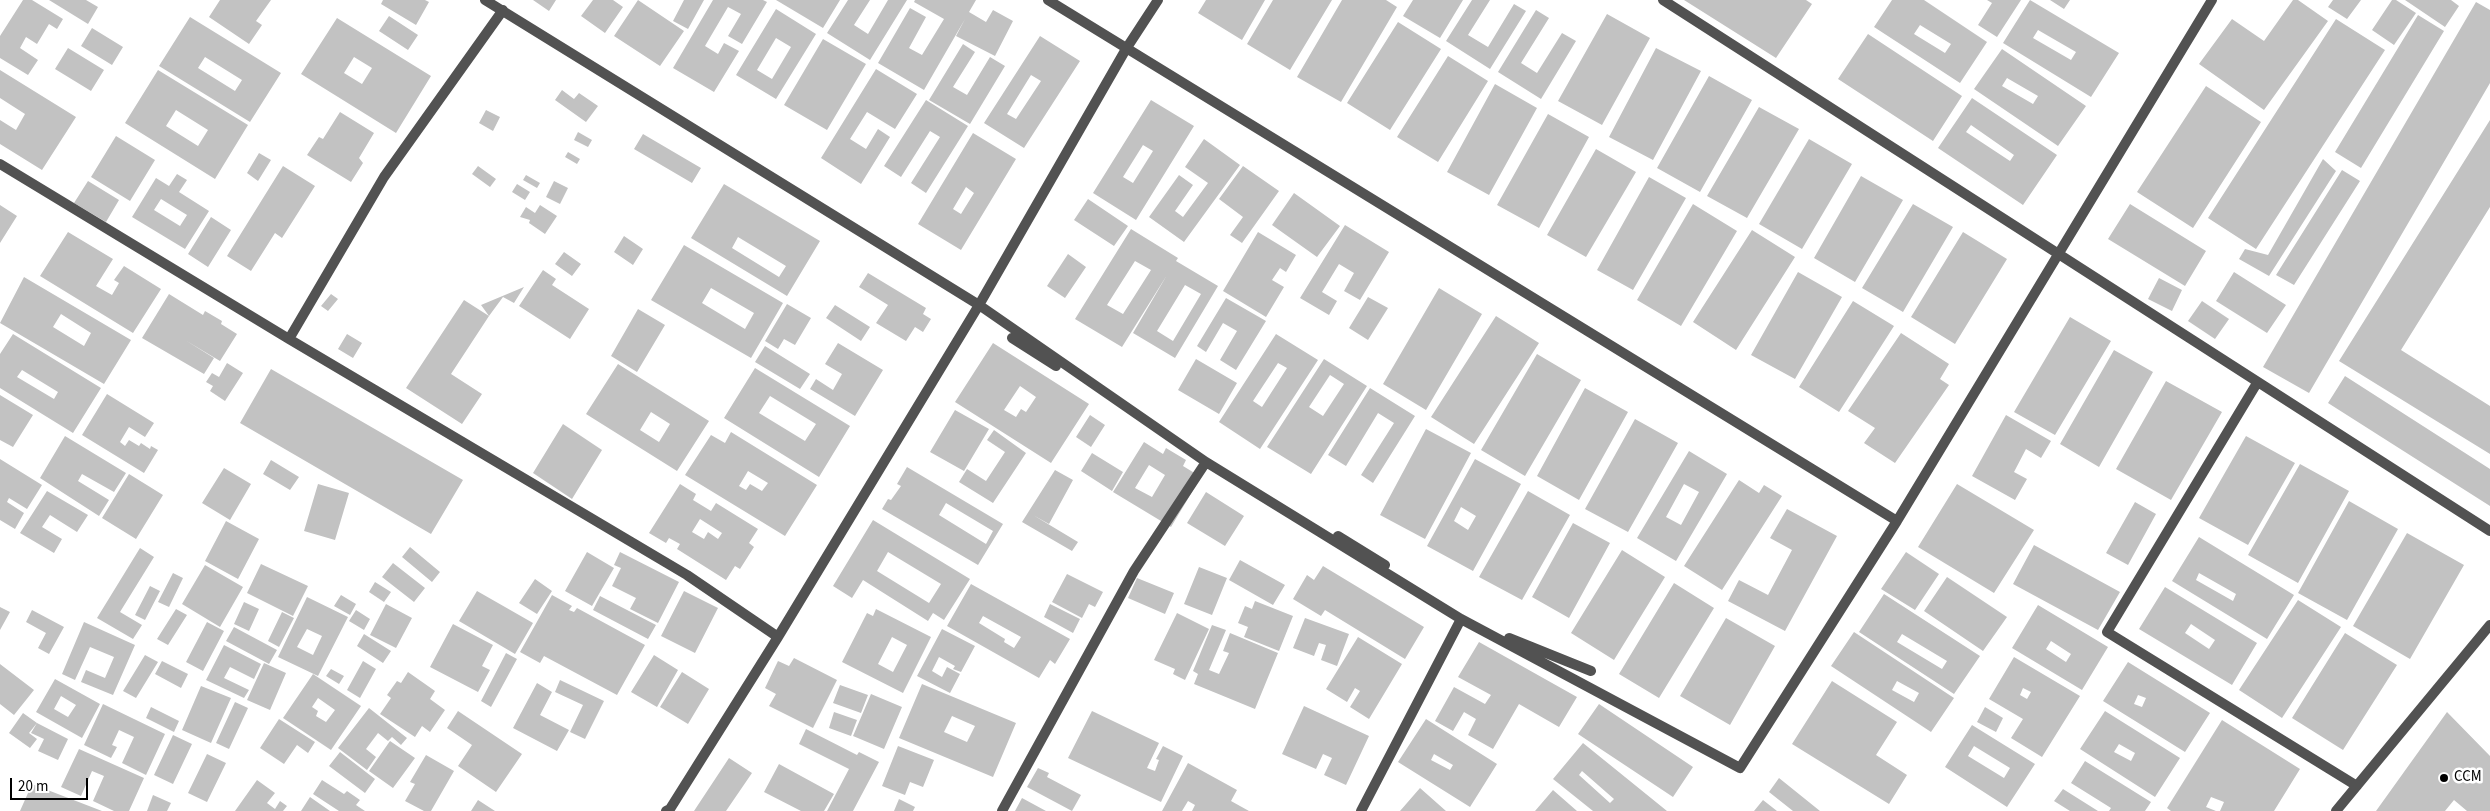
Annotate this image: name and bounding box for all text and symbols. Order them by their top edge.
scale bar [12,768,90,800]
place label: CCM [2454,769,2482,787]
marker: CCM [2438,772,2450,784]
text: 20 m [18,776,48,797]

